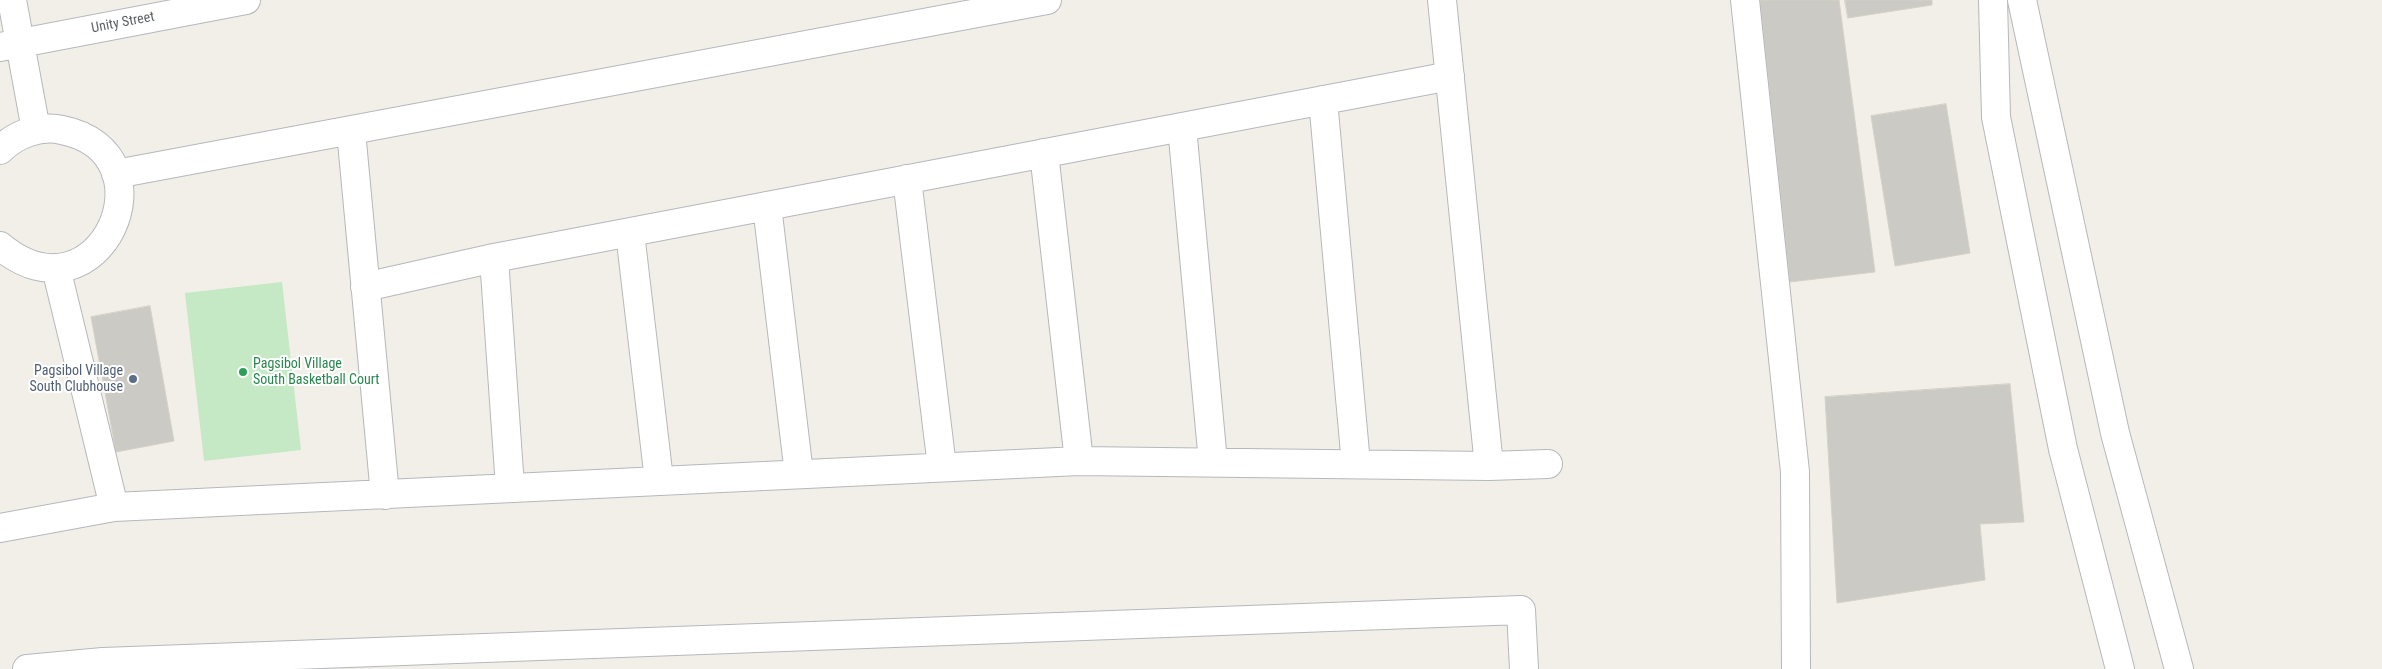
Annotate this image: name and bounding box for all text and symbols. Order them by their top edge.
street label: Unity Street [90,9,156,37]
place label: Pagsibol Village South Basketball Court [253,356,380,388]
place label: Pagsibol Village South Clubhouse [30,363,123,396]
marker: Pagsibol Village South Basketball Court [237,366,249,378]
marker: Pagsibol Village South Clubhouse [127,373,139,385]

